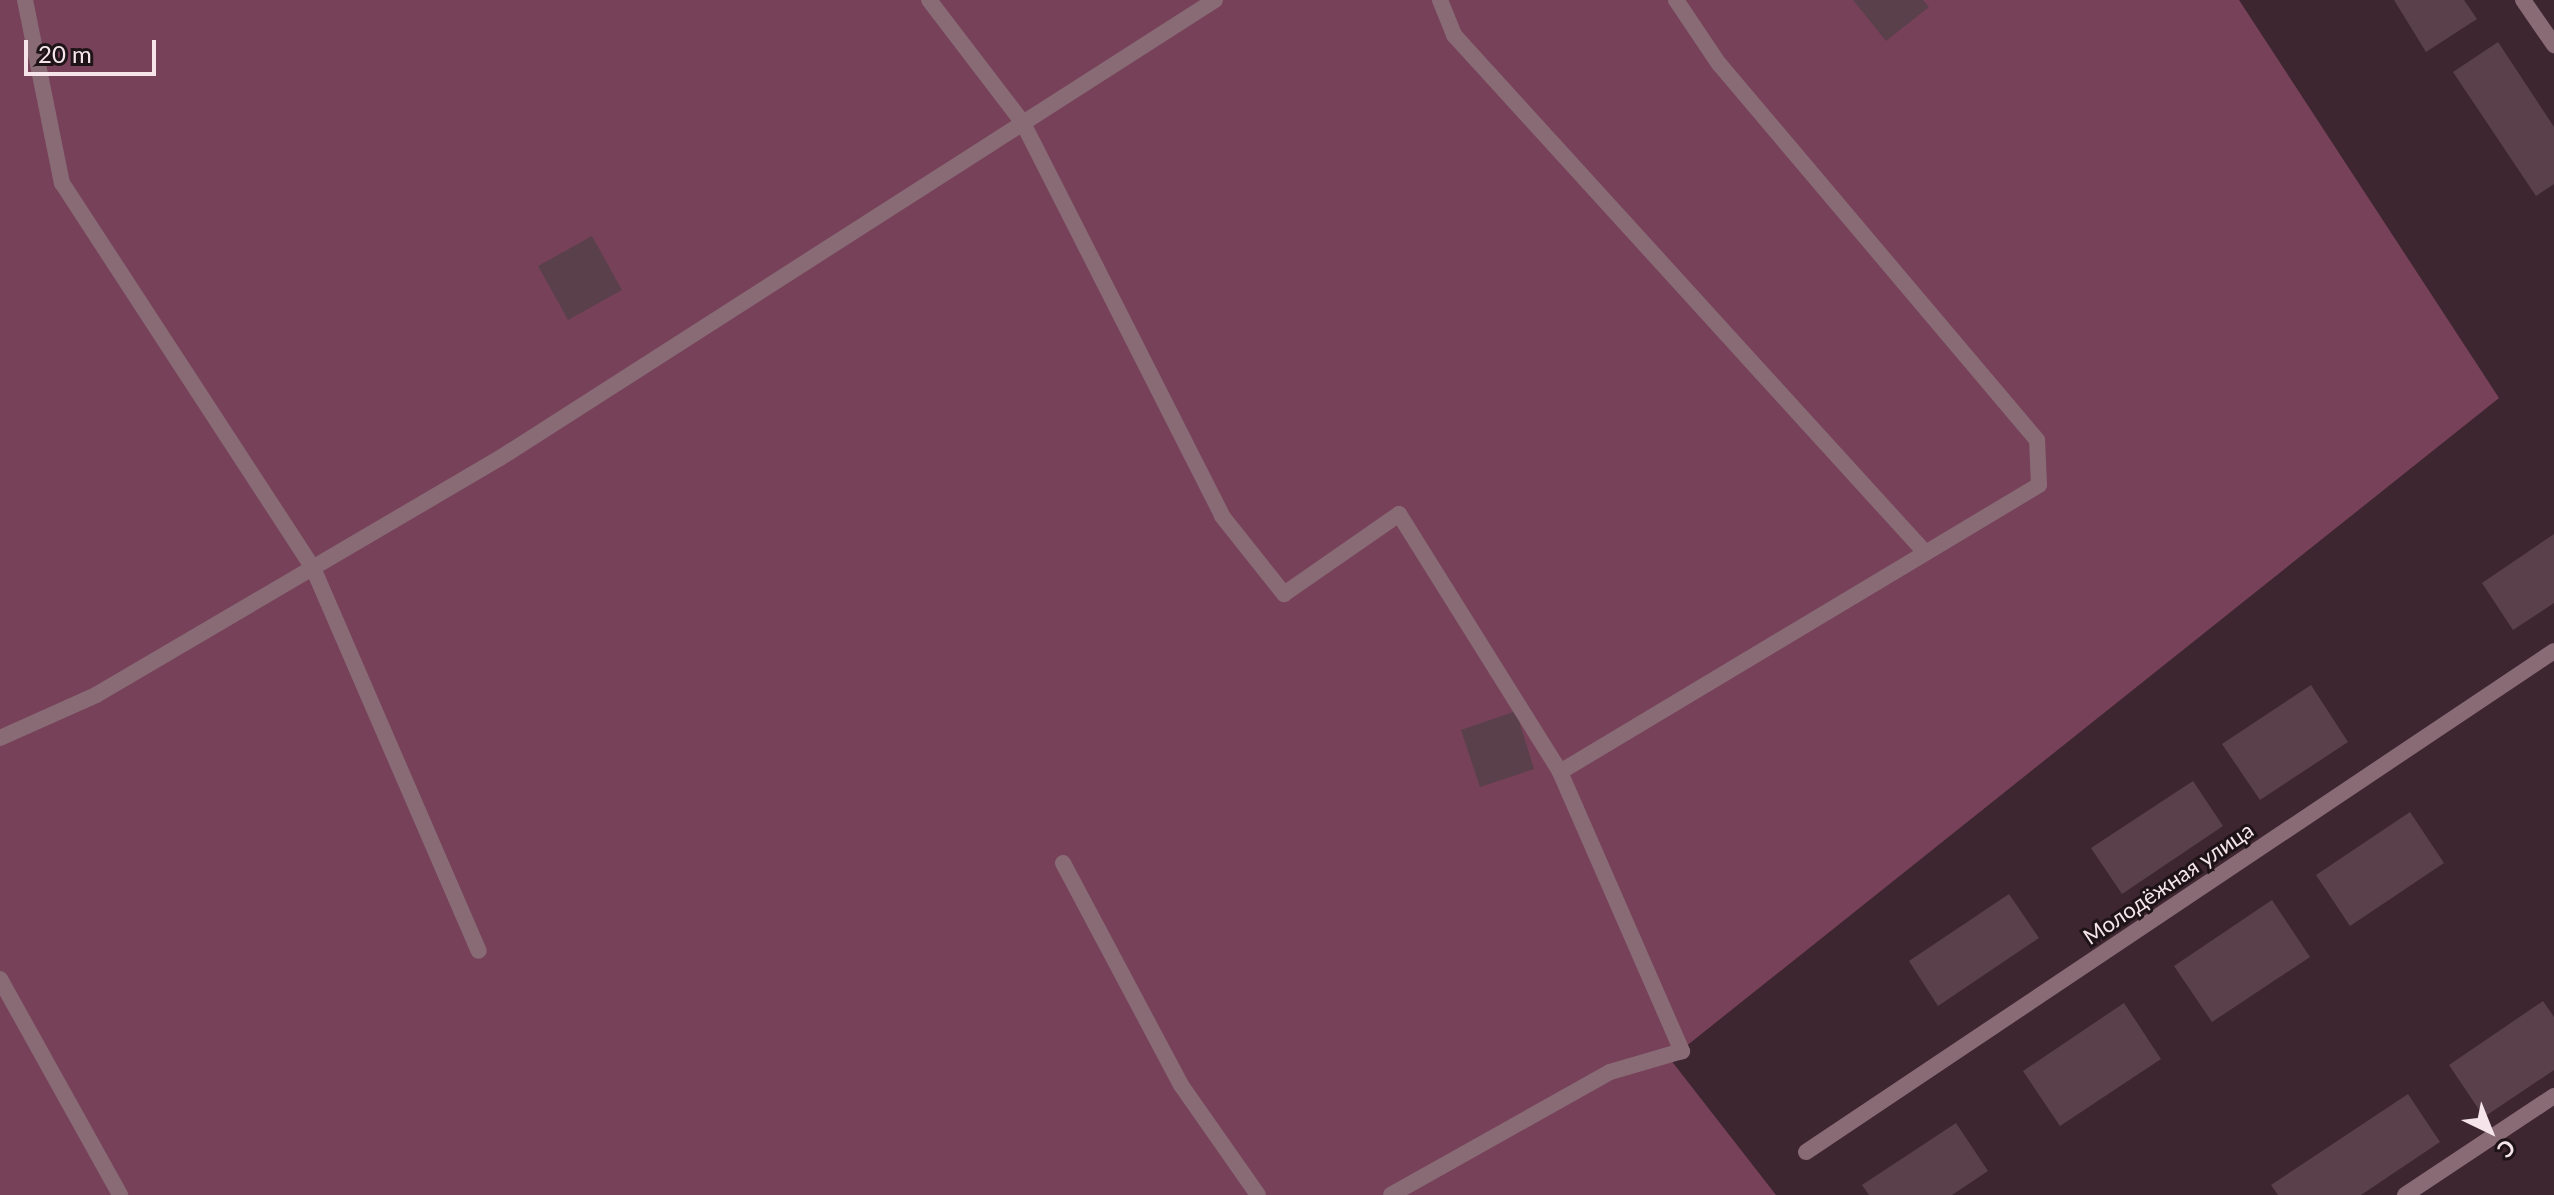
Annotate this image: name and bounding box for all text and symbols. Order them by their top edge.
scale bar [28,24,160,74]
text: 20 m [38,39,92,68]
street label: Молодёжная улица [2078,816,2258,950]
north arrow [2450,1091,2530,1171]
text: С [2492,1134,2521,1164]

